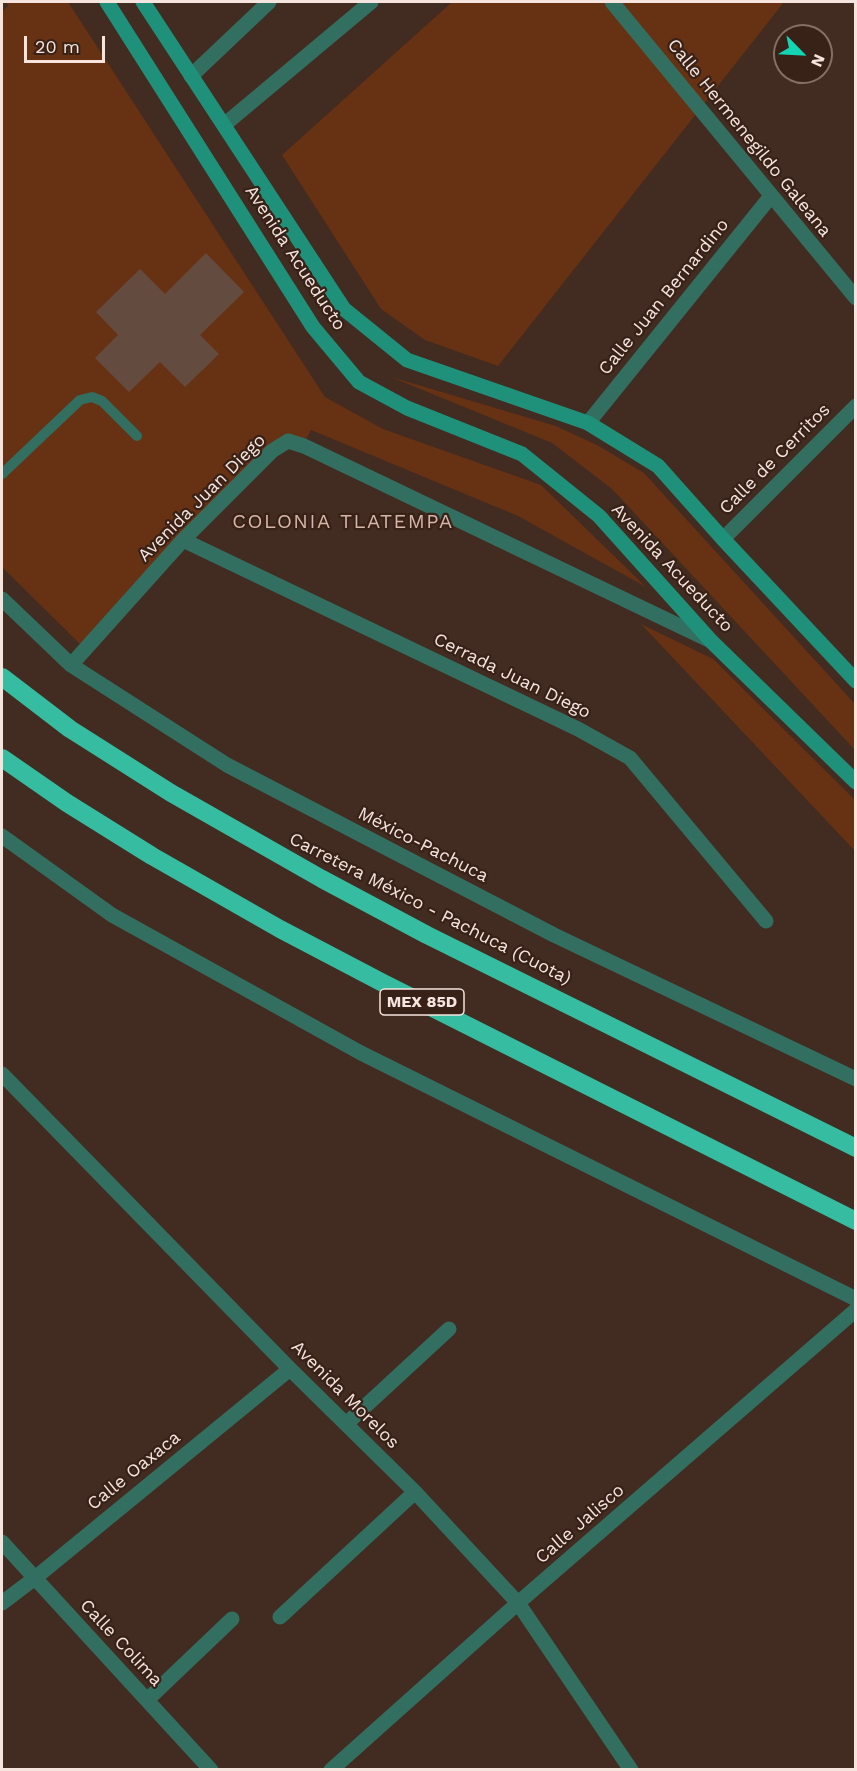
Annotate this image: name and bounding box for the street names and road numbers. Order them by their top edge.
street label: Calle Hermenegildo Galeana [662,35,836,241]
street label: Avenida Acueducto [240,181,350,335]
street label: Calle Juan Bernardino [594,215,734,379]
street label: Calle de Cerritos [715,399,835,519]
street label: Avenida Juan Diego [134,430,270,566]
street label: Avenida Acueducto [607,499,737,637]
street label: Cerrada Juan Diego [430,629,594,723]
street label: México-Pachuca [354,803,492,887]
street label: Carretera México - Pachuca (Cuota) [285,828,575,990]
road number: MEX 85D [380,989,464,1015]
street label: Avenida Morelos [287,1337,403,1453]
street label: Calle Oaxaca [83,1427,185,1515]
street label: Calle Jalisco [531,1480,629,1568]
street label: Calle Colima [75,1595,167,1691]

